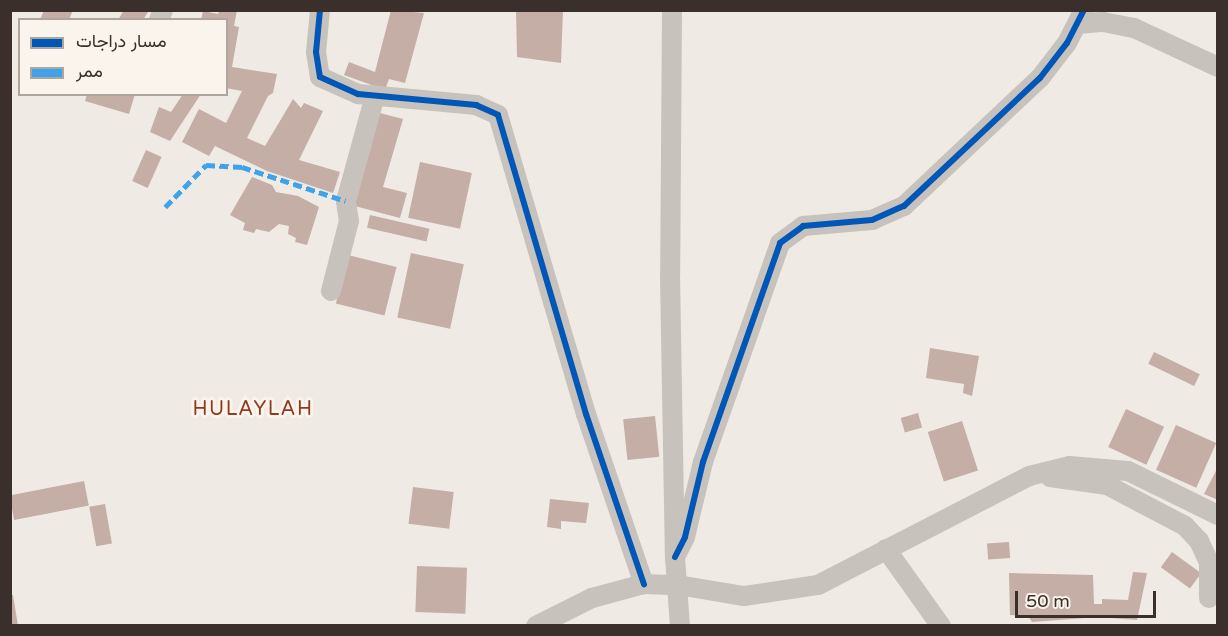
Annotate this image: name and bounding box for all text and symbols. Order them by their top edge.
legend [18,18,228,96]
text: مسار دراجات [76,30,167,52]
text: ممر [76,60,103,82]
district label: HULAYLAH [192,397,314,421]
scale bar [1018,579,1159,617]
text: 50 m [1026,590,1070,612]

